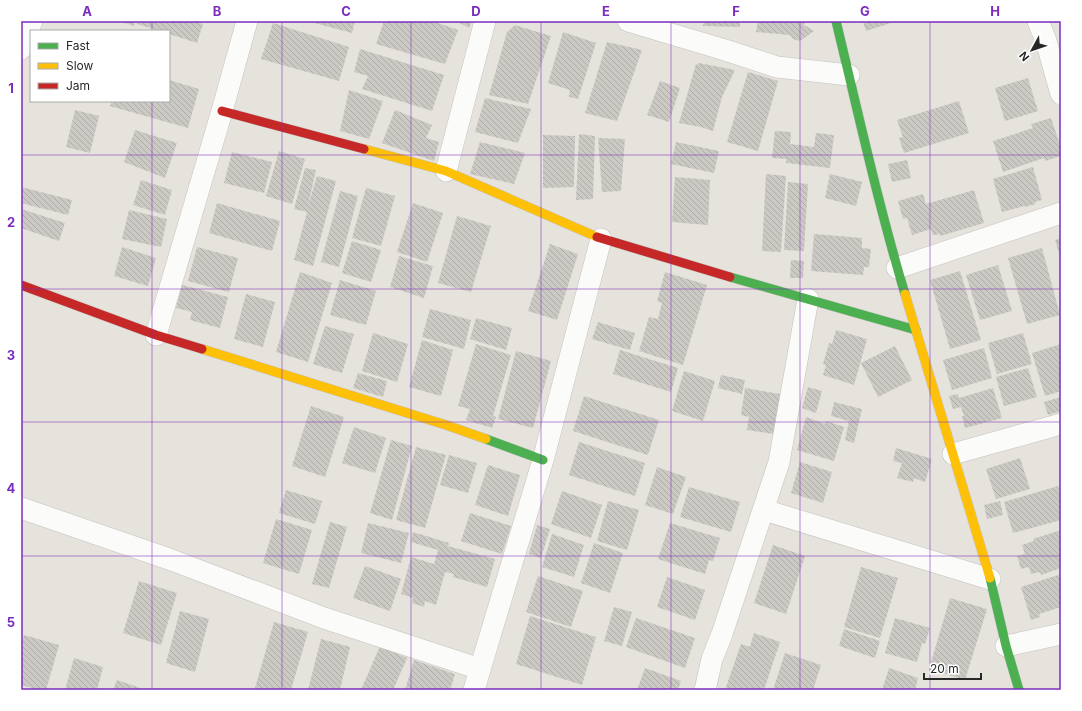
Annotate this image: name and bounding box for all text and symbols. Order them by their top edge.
text: A [82,3,92,19]
text: B [213,3,222,19]
text: C [341,3,351,19]
text: D [471,3,481,19]
text: E [602,3,610,19]
text: F [732,3,740,19]
text: G [860,3,870,19]
text: H [990,3,1000,19]
legend [30,30,170,102]
north arrow [1012,30,1052,70]
text: Fast [66,38,90,53]
text: N [1016,49,1032,64]
text: Slow [66,58,94,73]
text: Jam [66,78,90,93]
text: 1 [8,80,14,96]
text: 2 [7,214,15,230]
text: 3 [7,347,15,363]
text: 4 [7,480,16,496]
text: 5 [7,614,15,630]
scale bar [924,655,981,681]
text: 20 m [930,661,959,676]

